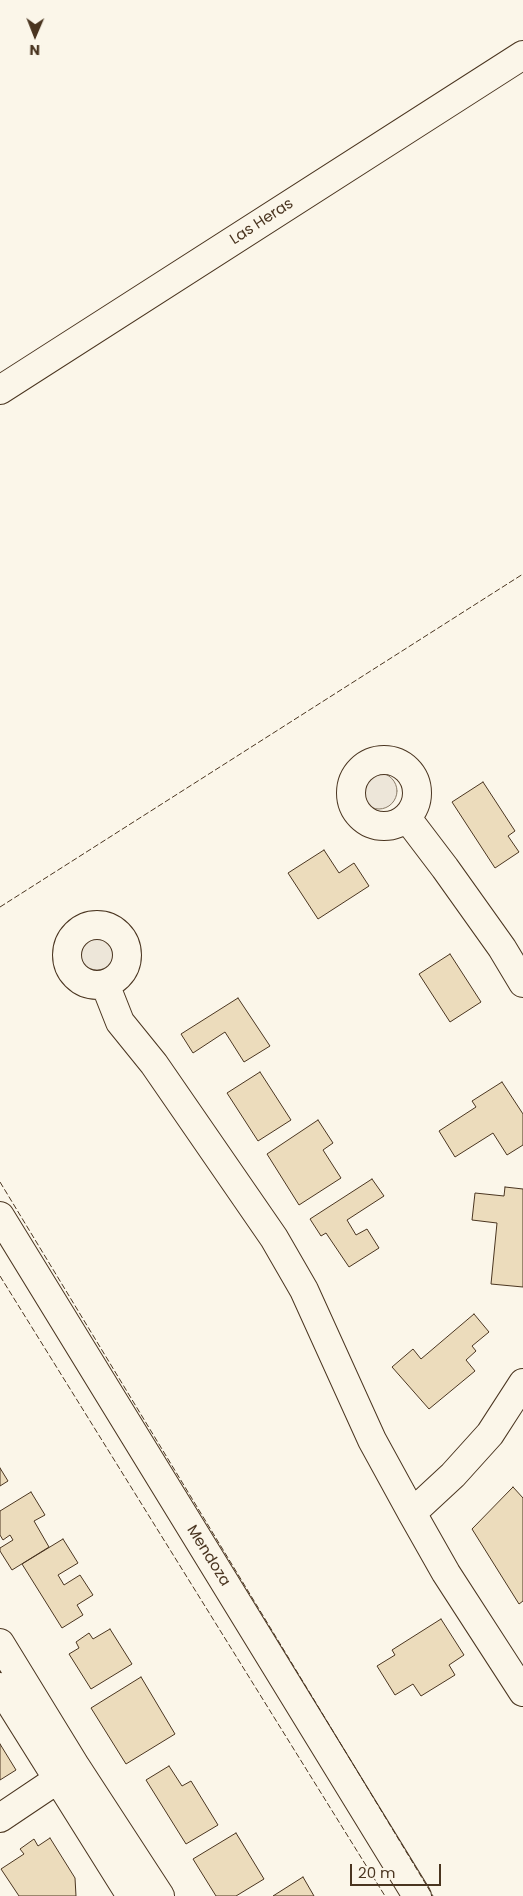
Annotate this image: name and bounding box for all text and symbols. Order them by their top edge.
north arrow [10,10,60,60]
text: N [29,40,40,60]
street label: Las Heras [227,195,297,249]
street label: Mendoza [182,1522,234,1590]
scale bar [353,1854,444,1886]
text: 20 m [358,1862,396,1883]

